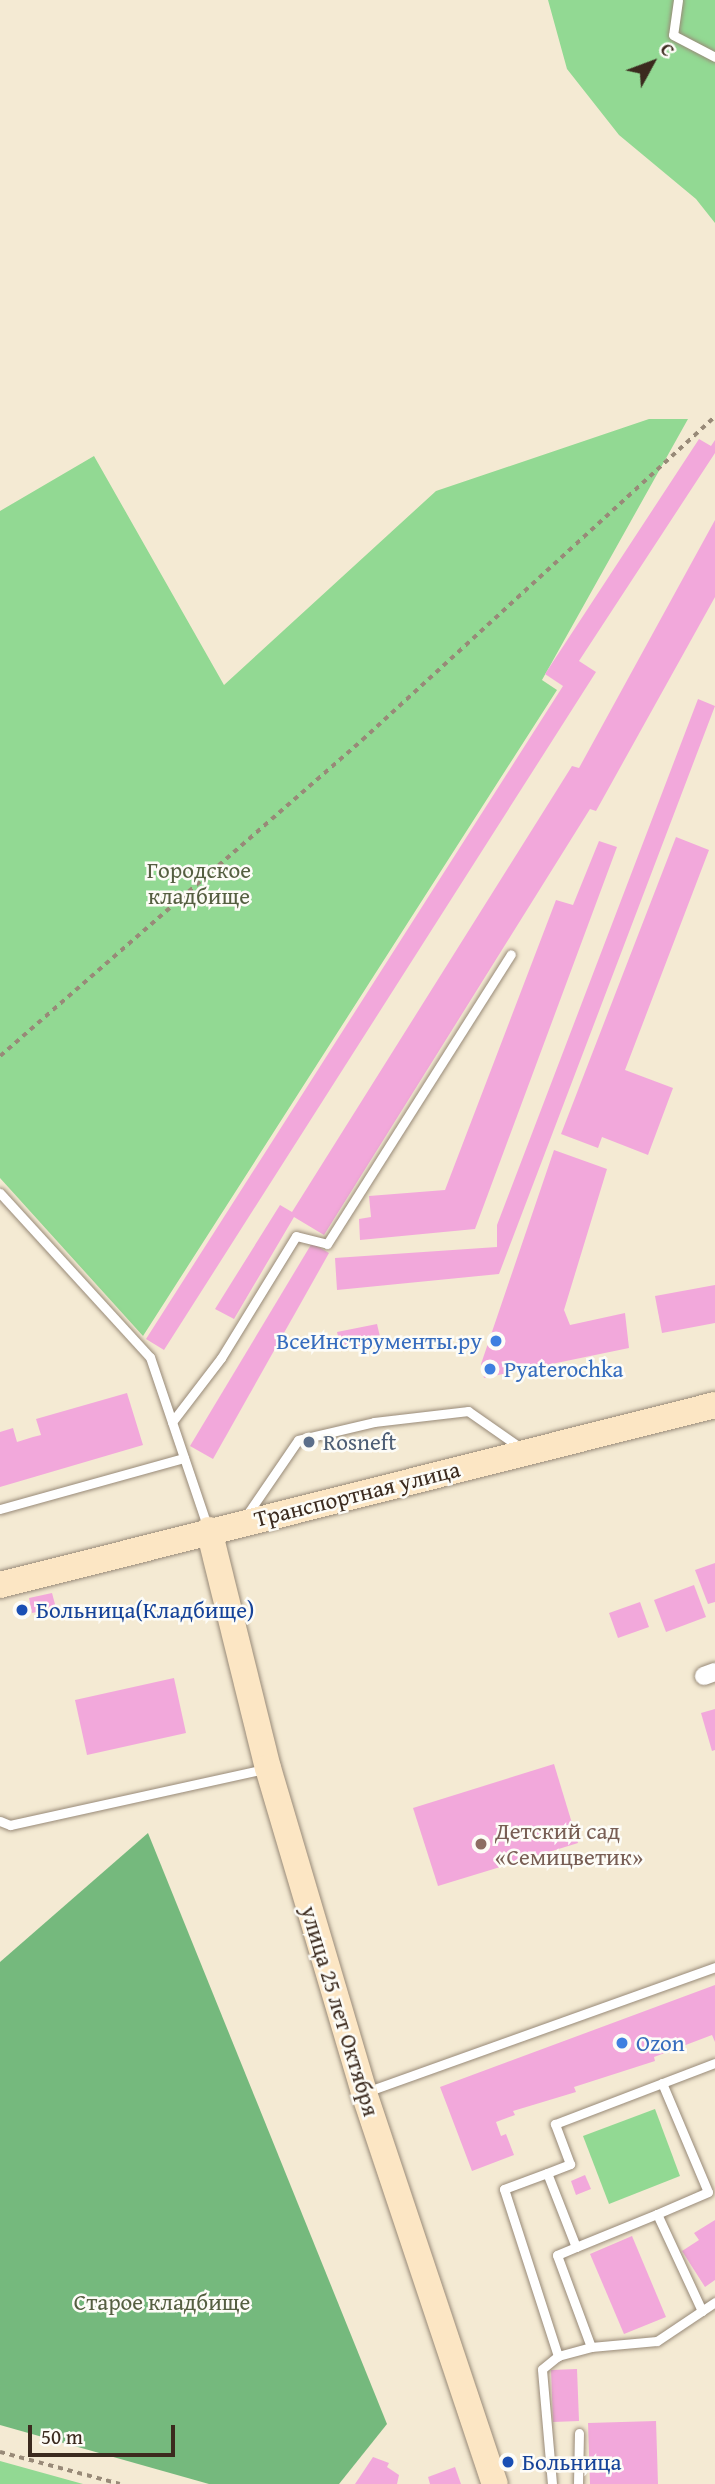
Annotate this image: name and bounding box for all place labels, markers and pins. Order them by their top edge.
place label: ВсеИнструменты.ру [276,1327,482,1355]
marker: ВсеИнструменты.ру [488,1333,504,1349]
place label: Pyaterochka [504,1355,623,1383]
marker: Pyaterochka [482,1361,498,1377]
place label: Rosneft [323,1428,396,1456]
marker: Rosneft [301,1434,317,1450]
place label: Больница(Кладбище) [36,1596,254,1624]
marker: Больница(Кладбище) [14,1602,30,1618]
place label: Детский сад «Семицветик» [495,1817,643,1871]
marker: Детский сад «Семицветик» [473,1836,489,1852]
place label: Ozon [636,2029,685,2057]
marker: Ozon [614,2035,630,2051]
place label: Больница [522,2448,621,2476]
marker: Больница [500,2454,516,2470]

